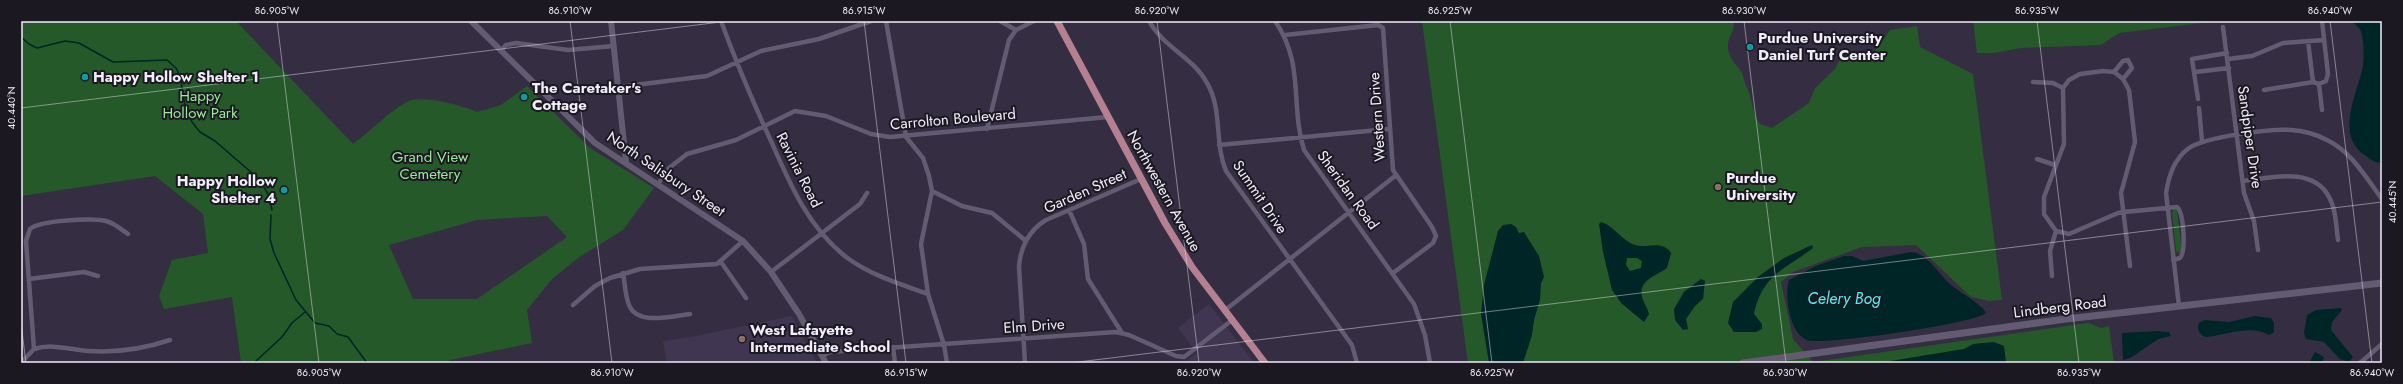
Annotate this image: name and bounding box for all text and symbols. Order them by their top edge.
text: 86.905°W [255,3,299,18]
text: 86.910°W [548,3,592,18]
text: 86.915°W [843,3,885,18]
text: 86.920°W [1135,3,1179,18]
text: 86.925°W [1428,3,1472,18]
text: 86.930°W [1722,3,1766,18]
text: 86.935°W [2015,3,2059,18]
text: 86.940°W [2308,3,2352,18]
place label: Purdue University Daniel Turf Center [1758,27,1887,66]
marker: Purdue University Daniel Turf Center [1745,42,1755,52]
place label: Happy Hollow Shelter 1 [93,66,259,88]
street label: Western Drive [1363,71,1391,162]
marker: Happy Hollow Shelter 1 [80,72,90,82]
place label: The Caretaker's Cottage [532,77,641,116]
street label: Sandpiper Drive [2232,84,2268,190]
park label: Happy Hollow Park [162,85,238,124]
text: 40.440°N [4,86,19,130]
marker: The Caretaker's Cottage [519,92,529,102]
street label: Carrolton Boulevard [889,103,1017,135]
street label: North Salisbury Street [602,126,730,222]
street label: Northwestern Avenue [1121,126,1207,256]
street label: Ravinia Road [771,129,827,211]
park label: Grand View Cemetery [392,146,469,185]
street label: Sheridan Road [1312,146,1384,234]
street label: Summit Drive [1227,156,1293,239]
street label: Garden Street [1040,163,1130,219]
place label: Purdue University [1726,167,1795,206]
place label: Happy Hollow Shelter 4 [177,170,277,209]
text: 40.445°N [2385,181,2400,223]
marker: Purdue University [1713,182,1723,192]
marker: Happy Hollow Shelter 4 [279,185,289,195]
water label: Celery Bog [1807,287,1881,310]
street label: Lindberg Road [2012,290,2108,324]
street label: Elm Drive [1003,313,1066,339]
place label: West Lafayette Intermediate School [750,319,890,358]
marker: West Lafayette Intermediate School [737,334,747,344]
text: 86.905°W [297,365,341,380]
text: 86.910°W [590,365,634,380]
text: 86.915°W [885,365,927,380]
text: 86.920°W [1177,365,1221,380]
text: 86.925°W [1470,365,1514,380]
text: 86.930°W [1763,365,1807,380]
text: 86.935°W [2057,365,2101,380]
text: 86.940°W [2350,365,2394,380]

